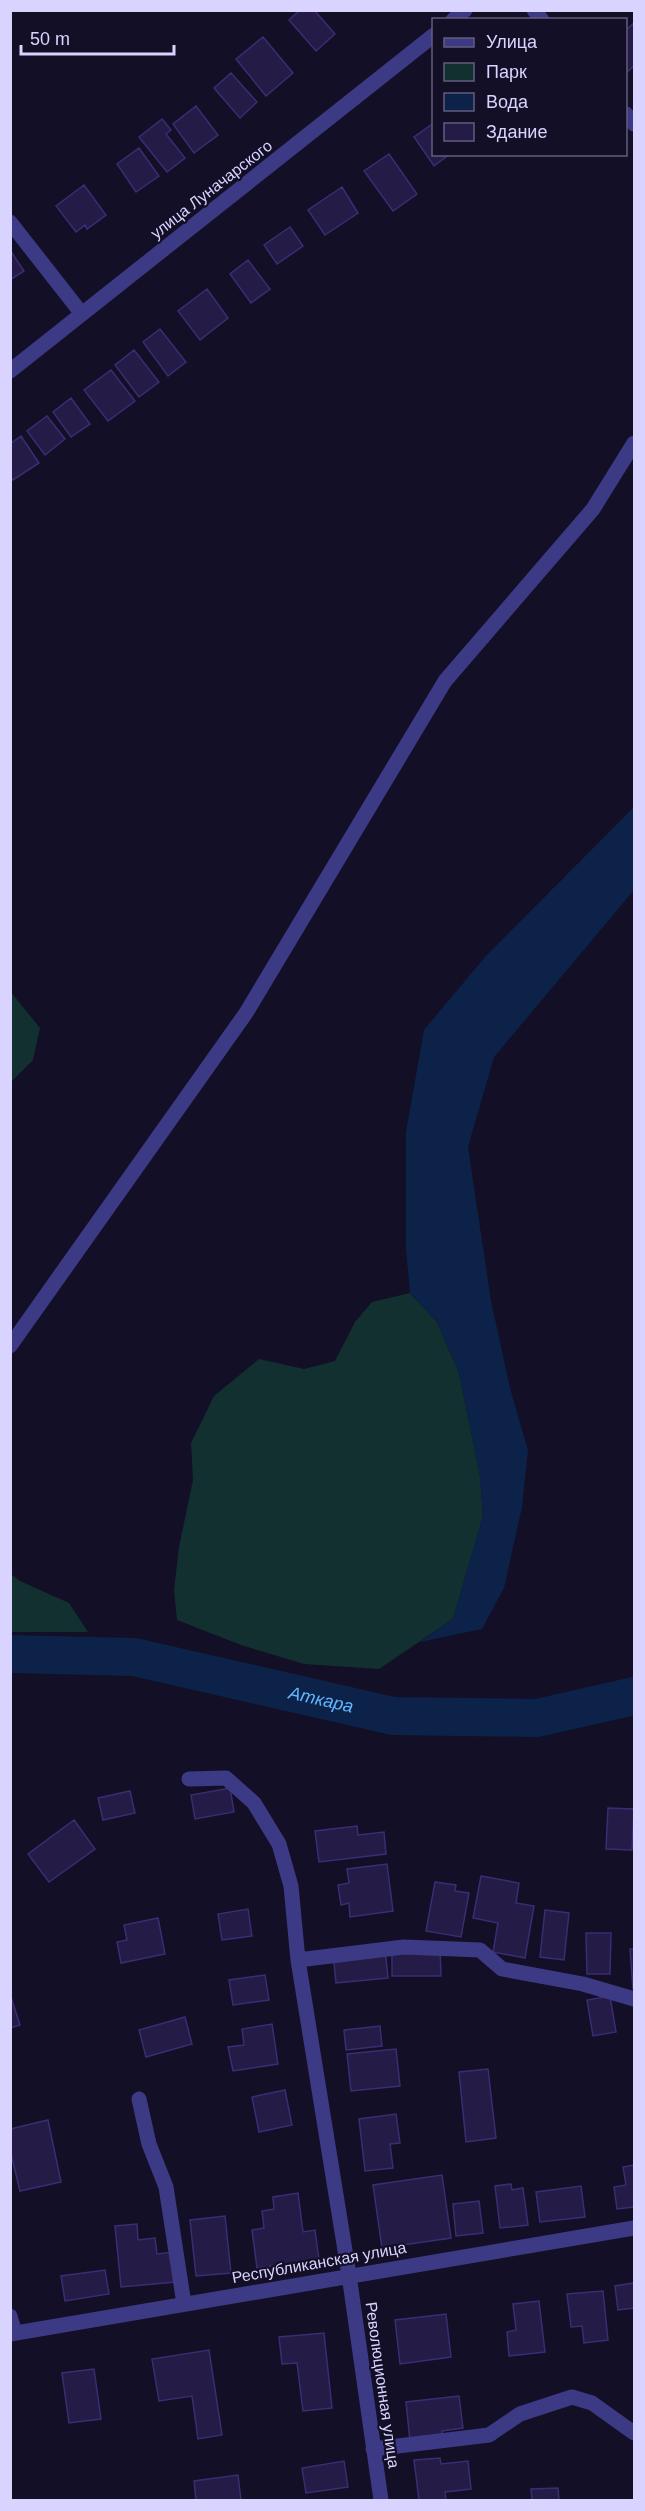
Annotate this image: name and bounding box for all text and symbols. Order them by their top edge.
scale bar [21,18,174,56]
legend [432,18,627,156]
text: 50 m [30,29,70,49]
text: Улица [486,32,538,52]
text: Парк [486,62,527,82]
text: Вода [486,92,529,112]
text: Здание [486,122,547,142]
street label: улица Луначарского [147,137,275,242]
water label: Аткара [286,1682,355,1717]
street label: Республиканская улица [231,2239,408,2286]
street label: Революционная улица [362,2301,403,2469]

